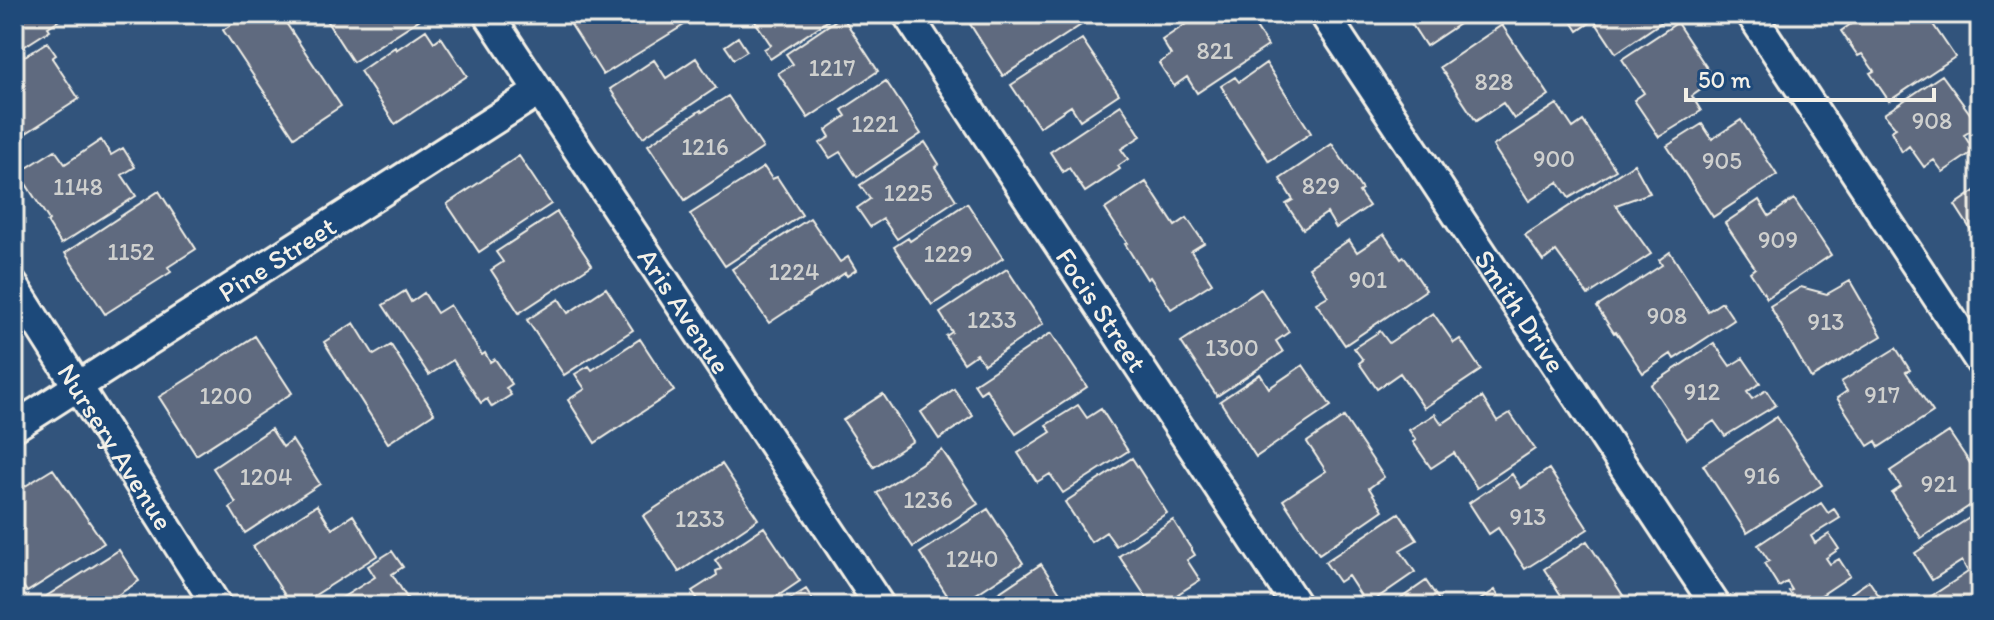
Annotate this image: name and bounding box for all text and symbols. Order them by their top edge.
house number: 821 [1197,36,1233,65]
scale bar [1686,52,1934,102]
house number: 1217 [809,53,855,82]
text: 50 m [1698,65,1751,94]
house number: 828 [1475,67,1513,96]
house number: 908 [1912,106,1952,135]
house number: 1221 [851,109,899,138]
house number: 1216 [681,132,729,161]
house number: 900 [1533,144,1575,173]
house number: 905 [1702,146,1742,175]
house number: 829 [1302,171,1340,200]
house number: 1148 [53,172,103,201]
house number: 1225 [884,178,932,207]
street label: Pine Street [211,209,342,309]
house number: 909 [1758,225,1798,254]
house number: 1152 [107,237,155,266]
house number: 1229 [924,239,972,268]
street label: Aris Avenue [631,241,738,380]
street label: Focis Street [1049,241,1155,378]
street label: Smith Drive [1468,243,1574,379]
house number: 1224 [769,257,819,286]
house number: 901 [1349,265,1387,294]
house number: 908 [1647,301,1687,330]
house number: 1233 [967,305,1017,334]
house number: 913 [1808,307,1844,336]
house number: 1300 [1205,333,1259,362]
street label: Nursery Avenue [50,357,181,536]
house number: 912 [1684,377,1721,406]
house number: 917 [1864,380,1900,409]
house number: 1200 [199,381,253,410]
house number: 916 [1744,461,1780,490]
house number: 1204 [240,462,292,491]
house number: 921 [1921,469,1957,498]
house number: 1236 [903,485,953,514]
house number: 913 [1510,502,1546,531]
house number: 1233 [675,504,725,533]
house number: 1240 [946,544,998,573]

